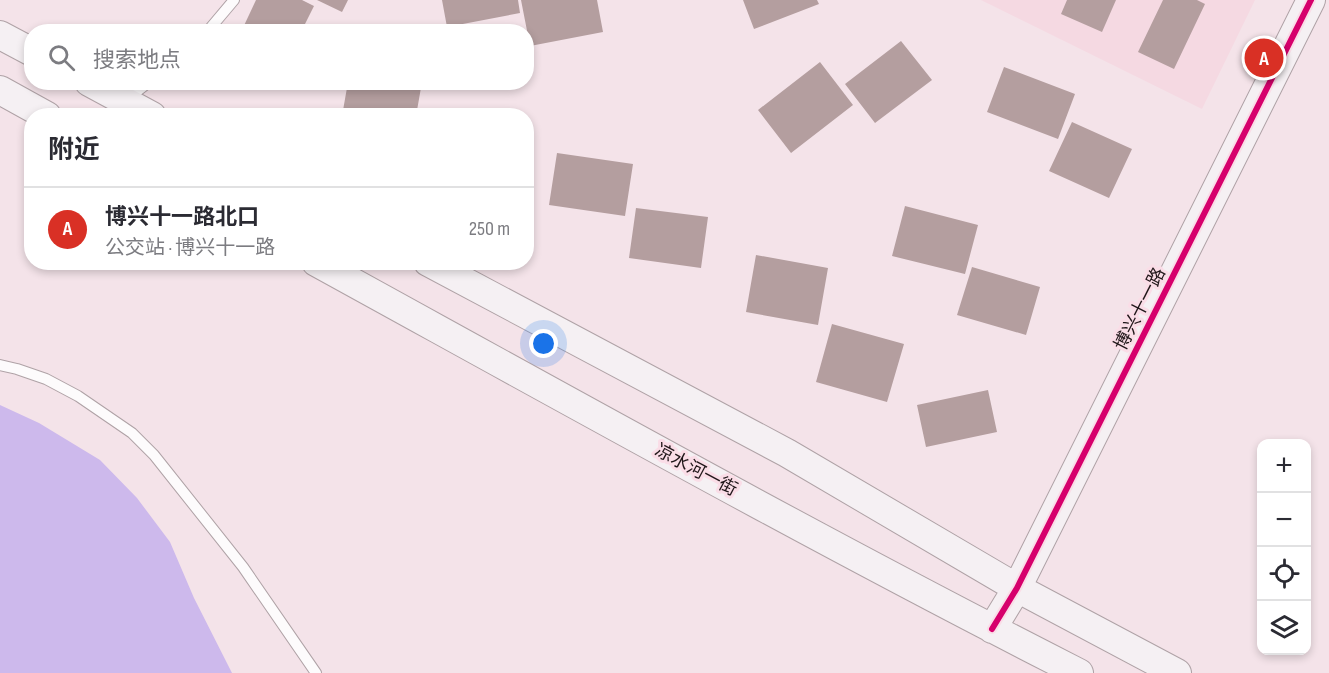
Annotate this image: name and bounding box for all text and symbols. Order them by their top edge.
search box [24,24,534,90]
pin: A [1244,36,1284,80]
icon: search [45,41,78,74]
text: 搜索地点 [93,47,181,74]
text: 附近 [48,135,100,166]
text: 博兴十一路北口 [105,204,259,231]
text: A [63,217,72,241]
text: 250 m [469,217,510,241]
text: 公交站 · 博兴十一路 [105,236,275,260]
street label: 博兴十一路 [1110,264,1170,354]
your location [529,329,558,358]
map controls [1257,439,1311,655]
button: + [1257,439,1311,493]
street label: 凉水河一街 [651,440,741,500]
button: − [1257,493,1311,547]
button: locate [1257,547,1311,601]
button: layers [1257,601,1311,655]

